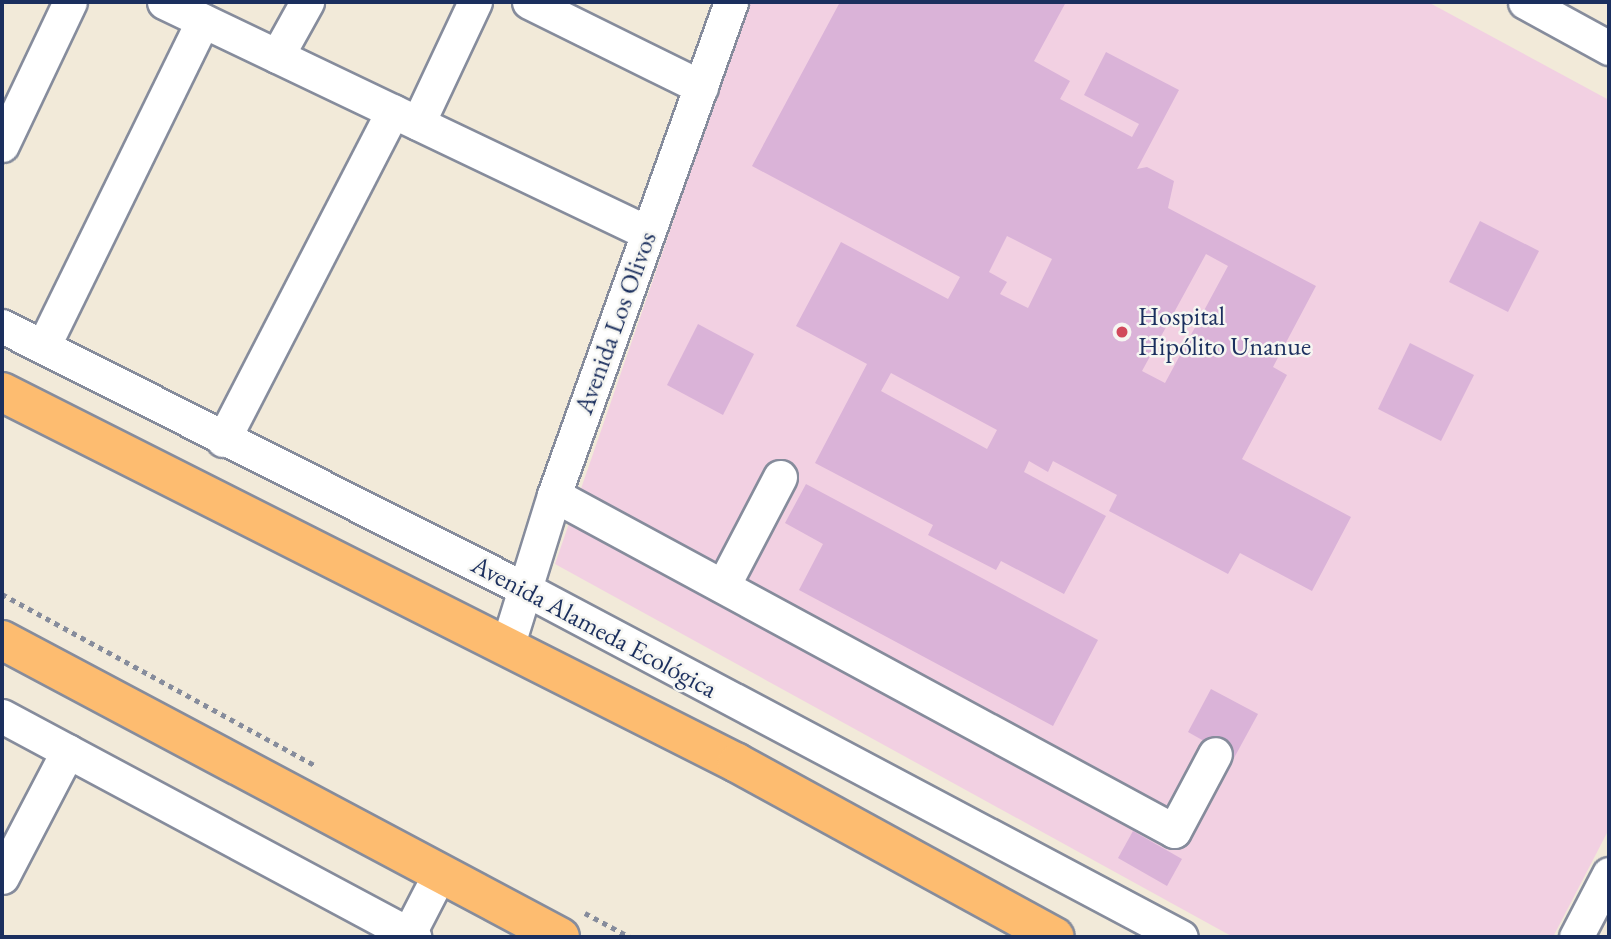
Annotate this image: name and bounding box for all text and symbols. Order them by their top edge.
street label: Avenida Los Olivos [569,227,663,419]
place label: Hospital Hipólito Unanue [1138,301,1311,362]
marker: Hospital Hipólito Unanue [1112,322,1132,342]
street label: Avenida Alameda Ecológica [466,549,722,705]

